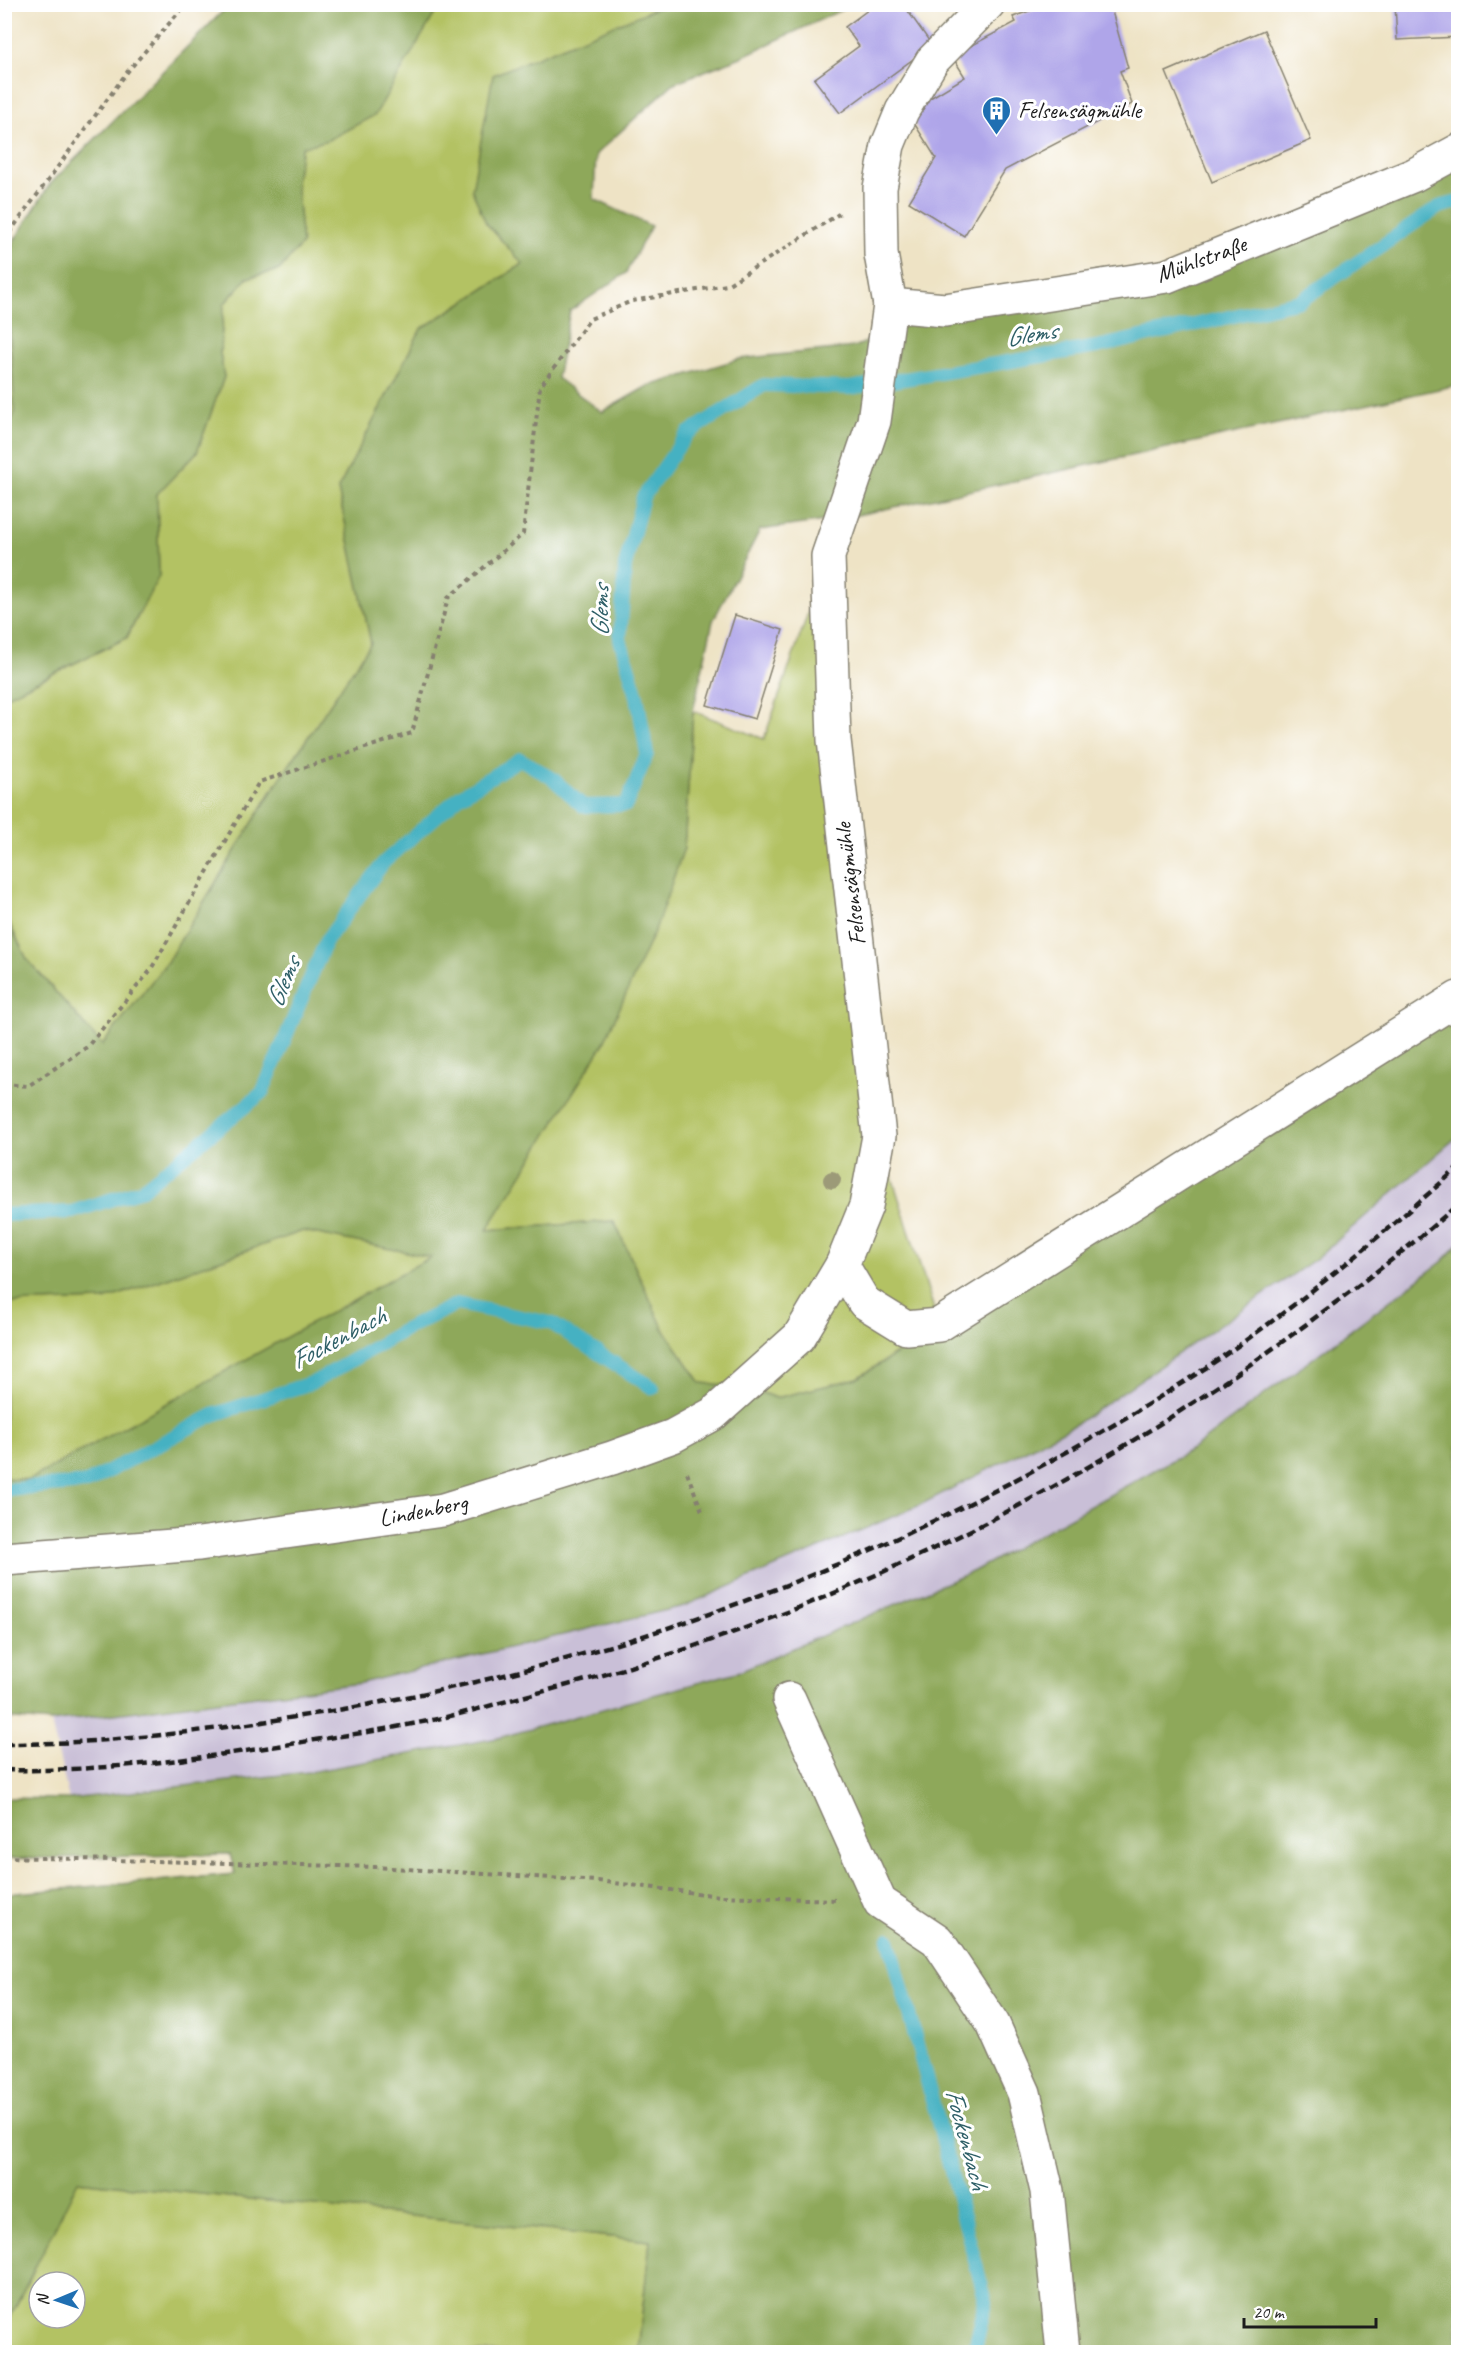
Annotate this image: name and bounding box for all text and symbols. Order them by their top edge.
building icon: Felsensägmühle [981,94,1013,136]
place label: Felsensägmühle [1018,95,1143,125]
street label: Mühlstraße [1152,228,1252,289]
water label: Glems [1003,313,1063,354]
water label: Glems [583,581,617,637]
street label: Felsensägmühle [827,819,872,947]
water label: Glems [258,948,310,1012]
water label: Fockenbach [285,1298,393,1377]
street label: Lindenberg [376,1486,471,1533]
water label: Fockenbach [938,2085,997,2195]
north arrow [27,2270,87,2330]
scale bar [1244,2291,1376,2329]
text: N [33,2292,53,2306]
text: 20 m [1253,2301,1286,2323]

